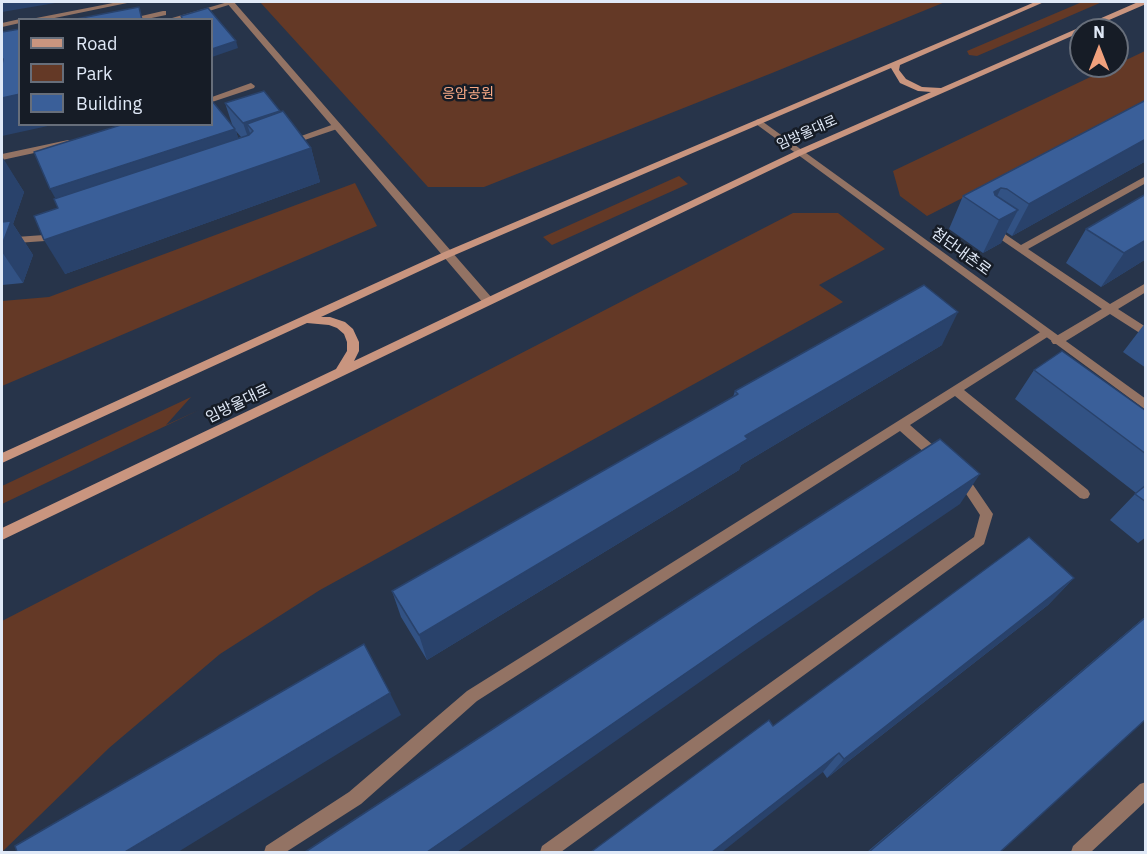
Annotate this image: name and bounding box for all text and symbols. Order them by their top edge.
legend [18,18,213,126]
north arrow [1069,18,1129,78]
text: N [1093,22,1105,42]
text: Road [76,32,117,55]
text: Park [76,62,112,85]
park label: 응암공원 [442,86,494,102]
text: Building [76,92,142,115]
street label: 임방울대로 [774,112,840,154]
street label: 첨단내촌로 [928,224,994,280]
street label: 임방울대로 [203,381,273,427]

